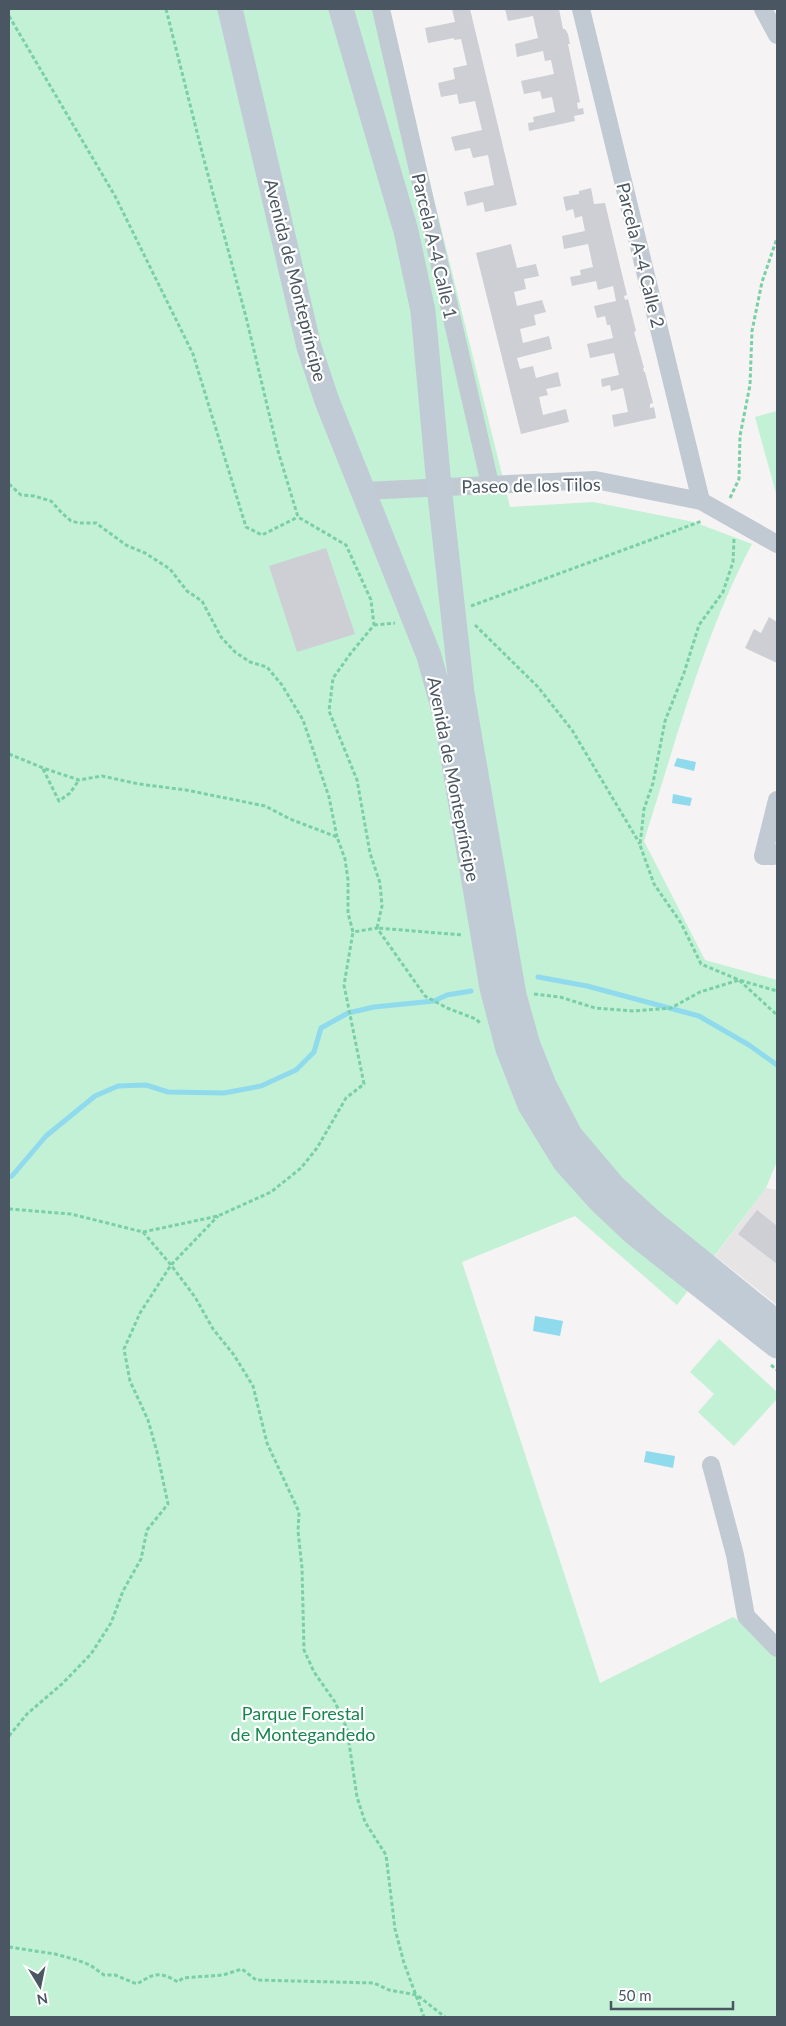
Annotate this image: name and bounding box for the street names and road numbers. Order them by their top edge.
street label: Parcela A-4 Calle 1 [408,171,462,321]
street label: Avenida de Montepríncipe [260,176,332,384]
street label: Parcela A-4 Calle 2 [612,180,670,330]
street label: Paseo de los Tilos [461,473,601,497]
street label: Avenida de Montepríncipe [423,675,485,883]

